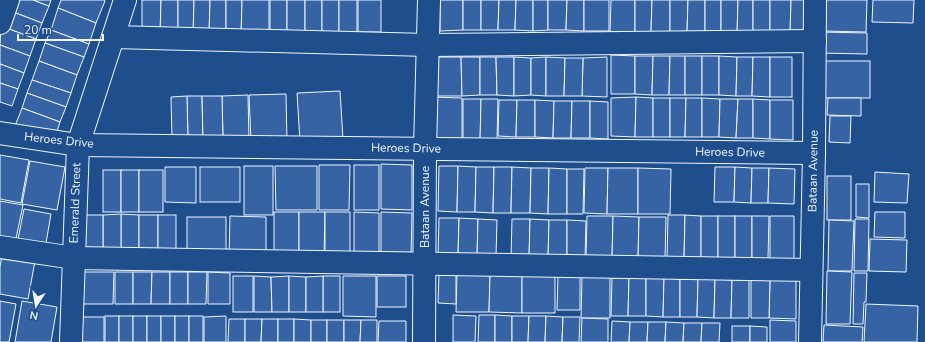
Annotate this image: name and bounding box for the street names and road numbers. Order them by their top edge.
street label: Heroes Drive [23,128,95,152]
street label: Bataan Avenue [804,130,822,212]
street label: Heroes Drive [371,139,441,157]
street label: Heroes Drive [695,143,765,161]
street label: Emerald Street [66,162,84,244]
street label: Bataan Avenue [417,166,433,248]

